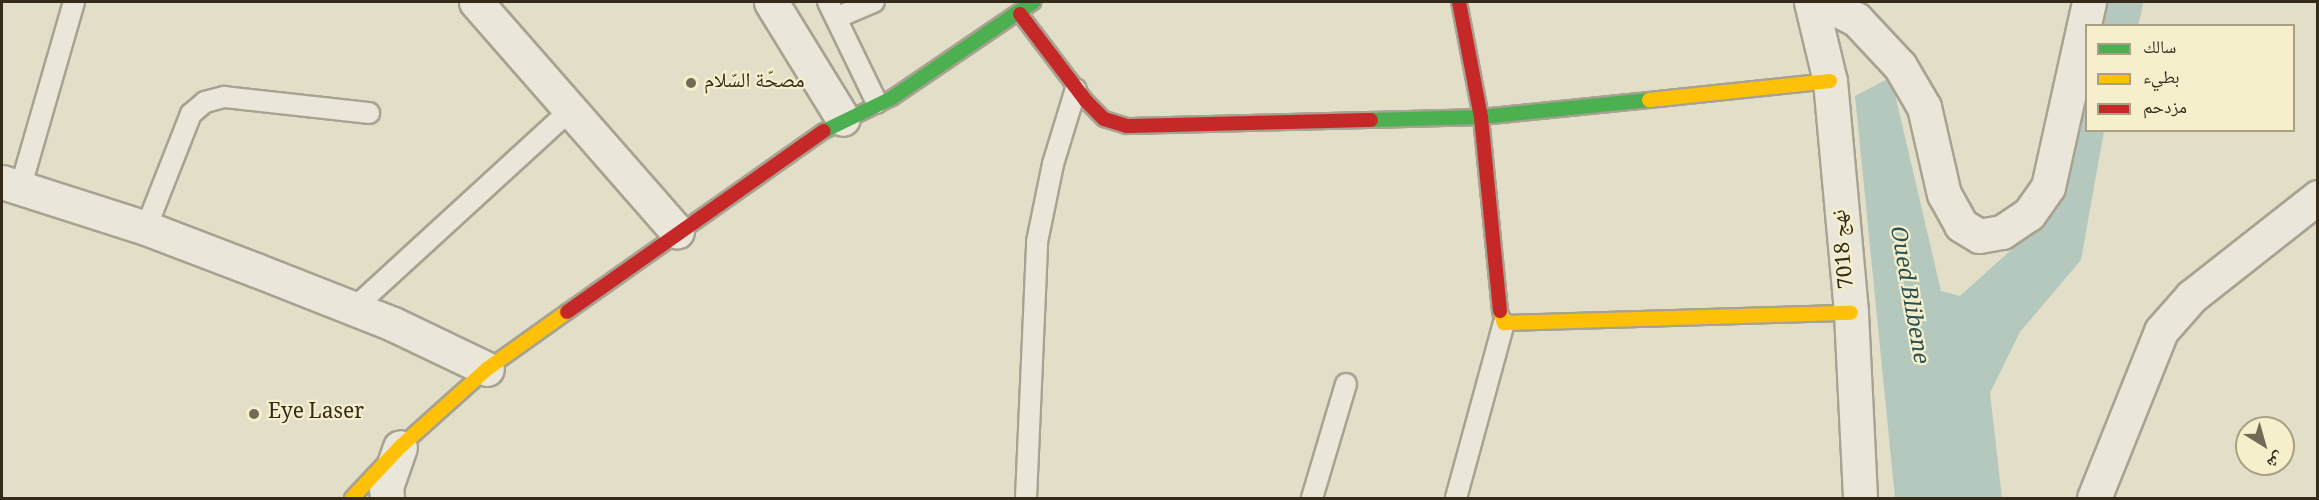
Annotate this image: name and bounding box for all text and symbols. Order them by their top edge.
legend [2085,24,2295,132]
text: سالك [2143,34,2176,64]
text: بطيء [2143,64,2180,94]
place label: مصحّة السّلام [704,70,804,96]
marker: مصحّة السّلام [682,74,700,92]
text: مزدحم [2143,94,2187,124]
street label: نهج 7018 [1828,208,1862,290]
water label: Oued Blibene [1882,223,1932,365]
place label: Eye Laser [268,401,364,427]
marker: Eye Laser [245,405,263,423]
north arrow [2235,416,2295,476]
text: ش [2260,443,2290,475]

